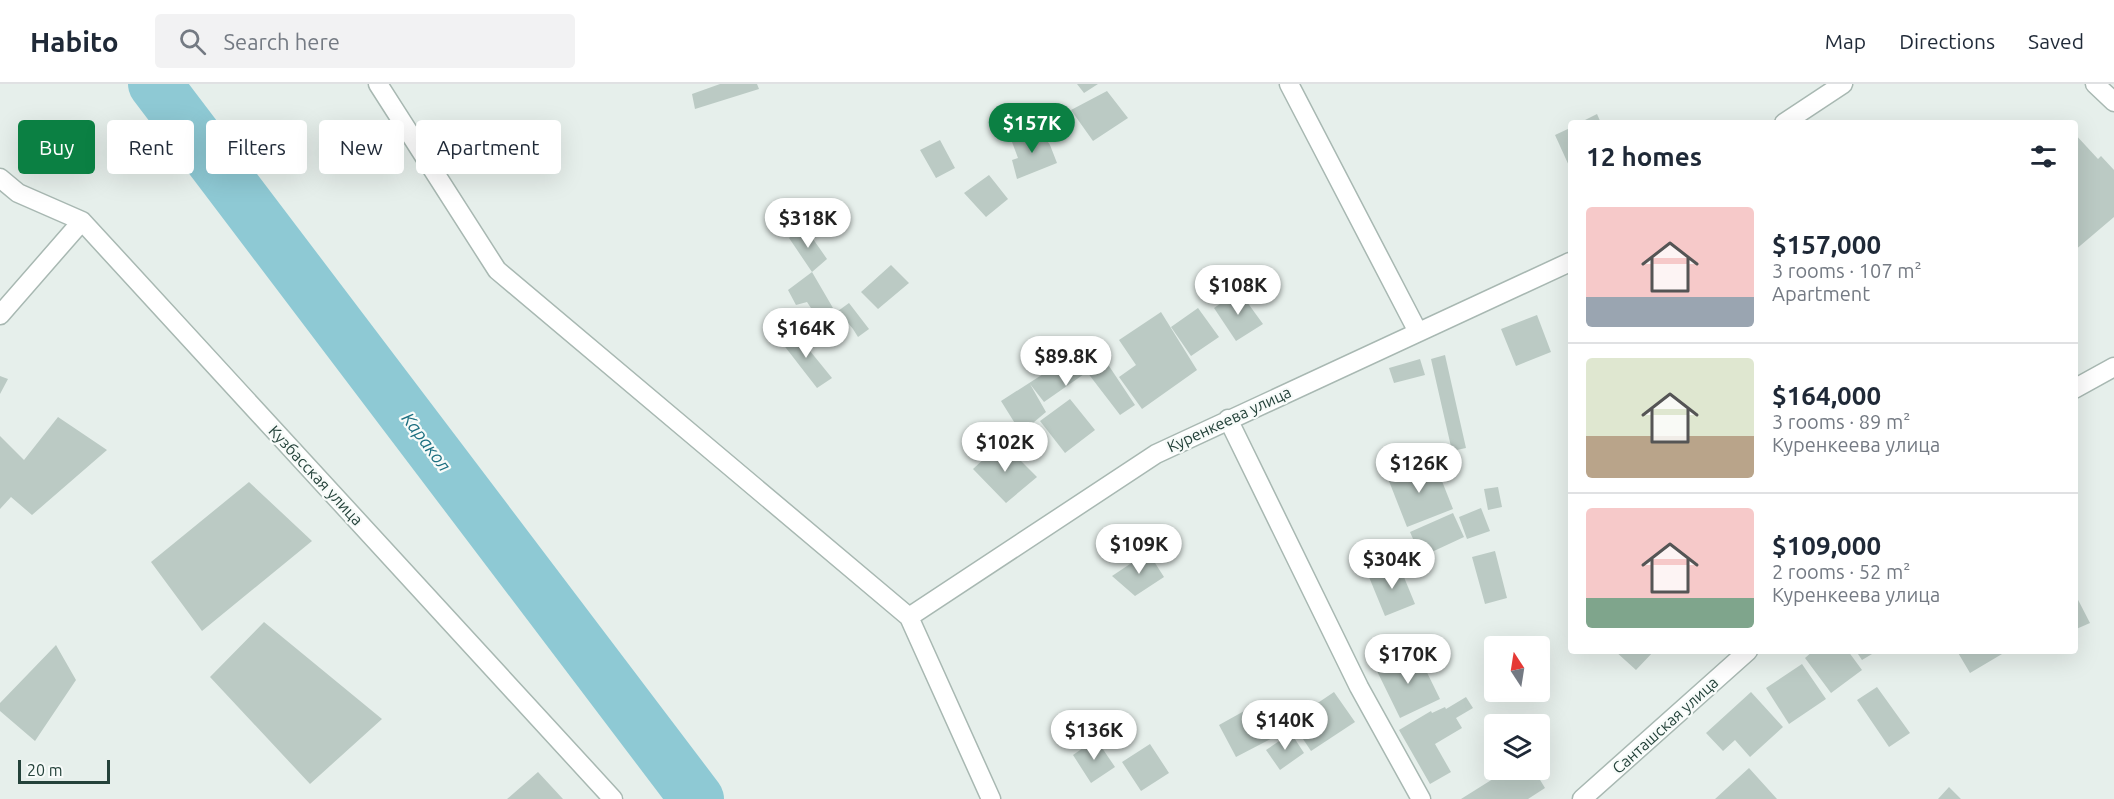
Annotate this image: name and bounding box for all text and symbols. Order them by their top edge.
search box [155,14,575,68]
icon: search [176,25,209,58]
text: Habito [30,26,119,57]
text: Search here [224,29,340,54]
text: Map [1825,29,1866,53]
text: Directions [1899,29,1995,53]
text: Saved [2028,29,2084,53]
pin: $157K [990,103,1074,154]
text: $157K [1003,111,1061,134]
chip: Buy [18,120,95,174]
chip: Rent [107,120,194,174]
chip: Filters [206,120,307,174]
chip: New [319,120,404,174]
chip: Apartment [416,120,561,174]
icon: filters [2027,140,2060,173]
text: 12 homes [1586,142,1702,171]
pin: $318K [766,198,850,249]
text: $318K [779,206,837,229]
text: $157,000 [1772,230,1881,259]
icon: home [1634,231,1706,303]
text: 3 rooms · 107 m² [1772,259,1922,282]
pin: $108K [1196,265,1280,316]
text: $108K [1209,273,1267,296]
text: Apartment [1772,282,1870,305]
pin: $164K [764,308,848,359]
text: $164K [777,316,835,339]
pin: $89.8K [1017,336,1115,387]
text: $89.8K [1034,344,1098,367]
text: $164,000 [1772,381,1881,410]
street label: Куренкеева улица [1164,382,1294,456]
icon: home [1634,382,1706,454]
water label: Каракол [398,408,455,475]
text: 3 rooms · 89 m² [1772,410,1910,433]
street label: Кузбасская улица [265,422,367,528]
pin: $102K [963,422,1047,473]
text: $102K [976,430,1034,453]
text: Куренкеева улица [1772,433,1940,456]
pin: $126K [1377,443,1461,494]
text: $126K [1390,451,1448,474]
pin: $109K [1097,524,1181,575]
text: $109,000 [1772,531,1881,560]
text: $109K [1110,532,1168,555]
icon: home [1634,532,1706,604]
pin: $304K [1350,539,1434,590]
text: $304K [1363,547,1421,570]
text: 2 rooms · 52 m² [1772,560,1910,583]
text: Куренкеева улица [1772,583,1940,606]
pin: $170K [1366,634,1450,685]
north arrow [1484,636,1550,702]
map controls [1484,636,1550,780]
text: $170K [1379,642,1437,665]
street label: Санташская улица [1609,673,1721,777]
pin: $140K [1243,700,1327,751]
text: $140K [1256,708,1314,731]
pin: $136K [1052,710,1136,761]
button: layers [1484,714,1550,780]
text: $136K [1065,718,1123,741]
scale bar [18,757,110,784]
text: 20 m [27,761,63,779]

